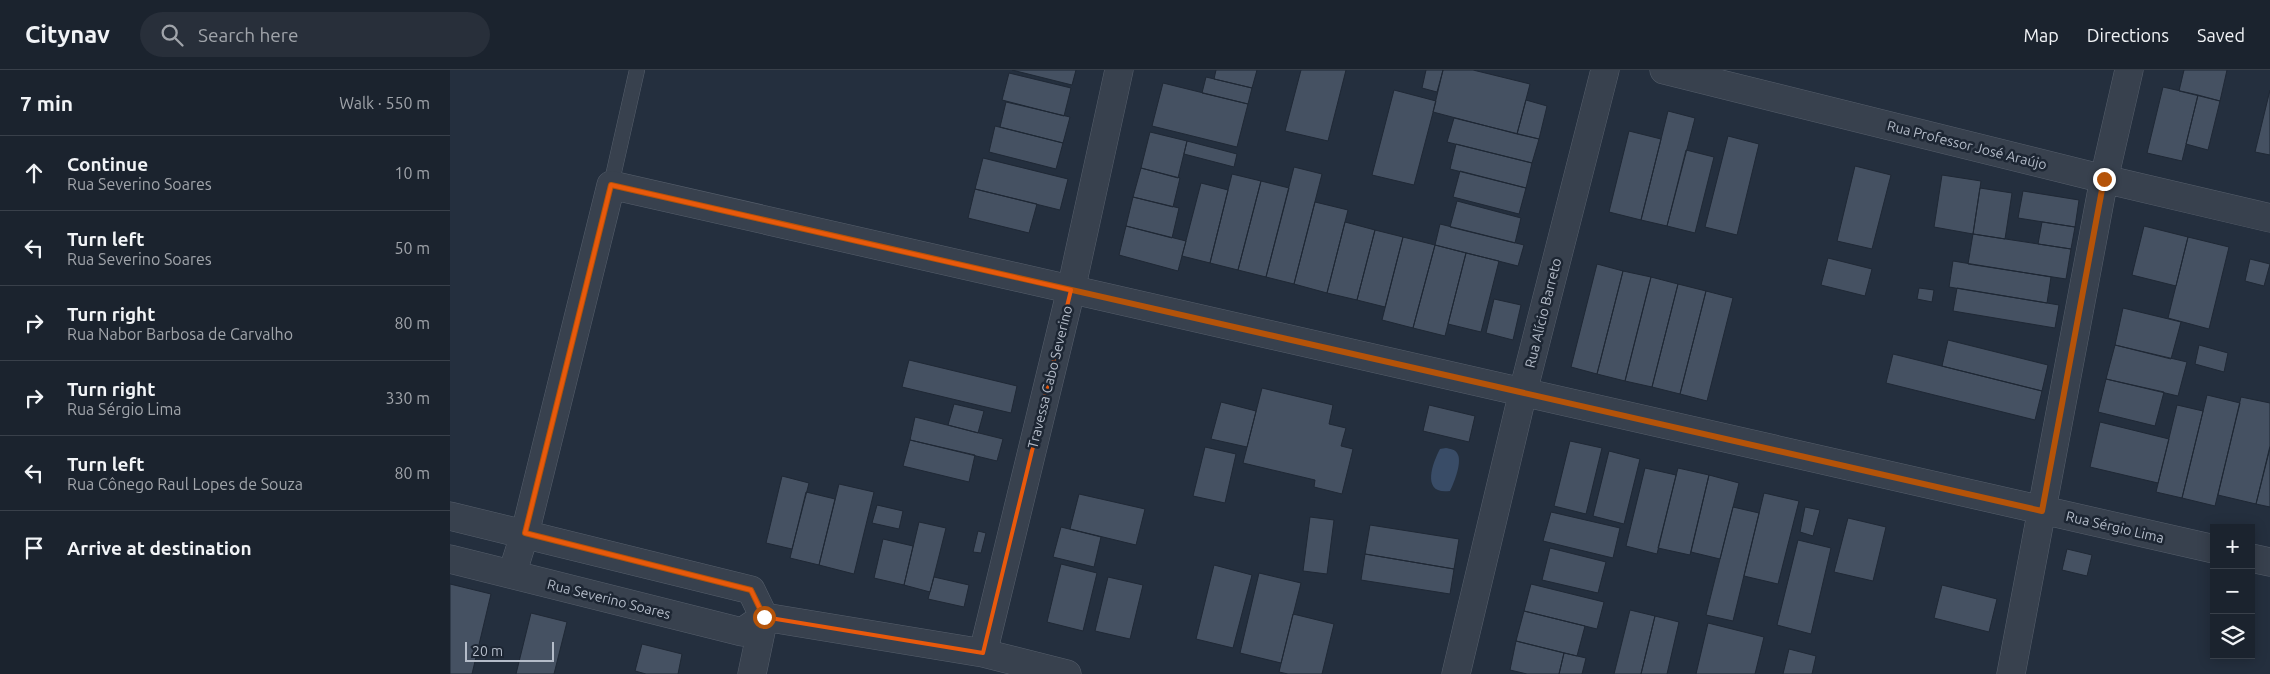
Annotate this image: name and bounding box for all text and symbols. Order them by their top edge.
search box [140,12,490,57]
text: Citynav [25,21,110,48]
icon: search [158,21,186,49]
text: Search here [198,24,298,46]
text: Map [2023,25,2059,45]
text: Directions [2087,25,2169,45]
text: Saved [2197,25,2245,45]
text: 7 min [20,91,73,115]
text: Walk · 550 m [339,94,430,112]
street label: Rua Professor José Araújo [1885,117,2049,173]
text: Continue [67,153,148,175]
icon: ahead [20,159,48,187]
text: 10 m [394,164,430,182]
route end [2093,168,2116,191]
text: Rua Severino Soares [67,175,212,193]
text: Turn left [67,228,145,250]
icon: left [20,234,48,262]
text: 50 m [394,239,430,257]
text: Rua Severino Soares [67,250,212,268]
street label: Rua Alício Barreto [1522,256,1564,370]
text: Turn right [67,303,155,325]
street label: Travessa Cabo Severino [1024,304,1076,450]
icon: right [20,309,48,337]
text: 80 m [394,314,430,332]
text: Rua Nabor Barbosa de Carvalho [67,325,293,343]
text: Turn right [67,378,155,400]
icon: right [20,384,48,412]
text: 330 m [385,389,430,407]
text: Rua Sérgio Lima [67,400,181,418]
text: Turn left [67,453,145,475]
icon: left [20,459,48,487]
text: 80 m [394,464,430,482]
text: Rua Cônego Raul Lopes de Souza [67,475,303,493]
street label: Rua Sérgio Lima [2064,508,2166,546]
map controls [2210,524,2255,659]
button: + [2210,524,2255,569]
icon: arrive [20,534,48,562]
text: Arrive at destination [67,537,252,559]
button: − [2210,569,2255,614]
street label: Rua Severino Soares [546,576,672,622]
route start [753,606,776,629]
button: layers [2210,614,2255,659]
scale bar [465,639,554,662]
text: 20 m [472,643,503,659]

